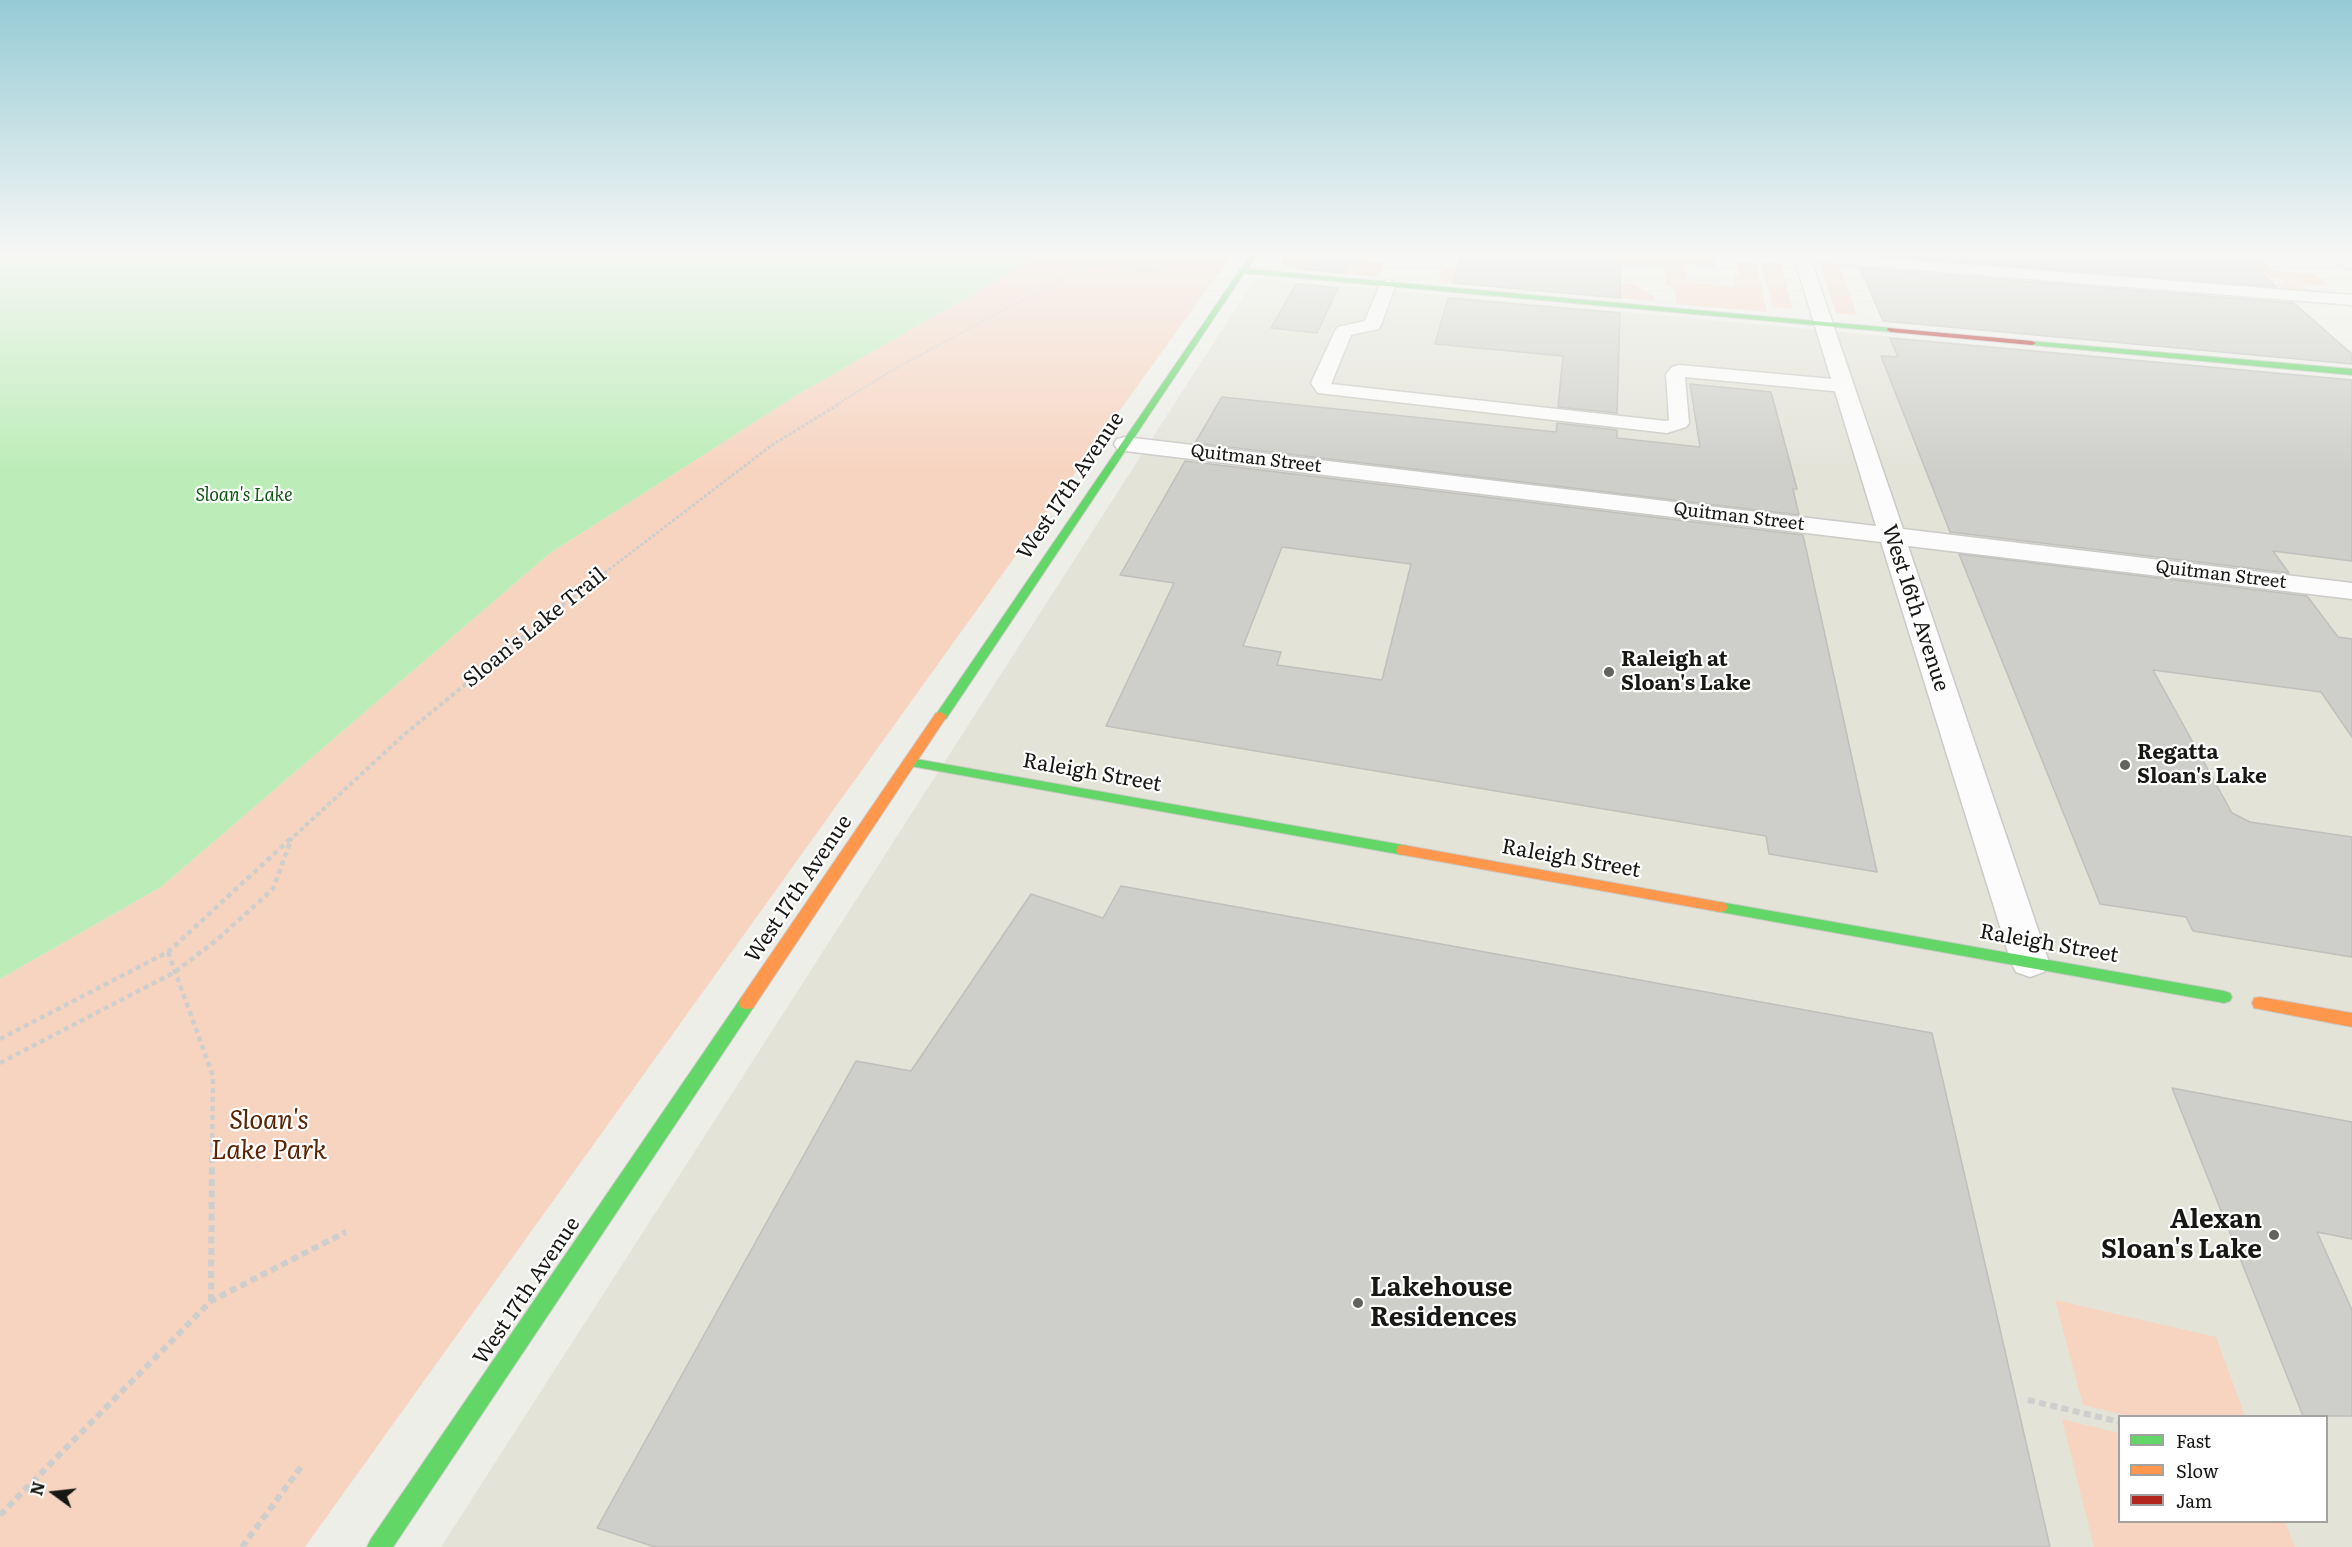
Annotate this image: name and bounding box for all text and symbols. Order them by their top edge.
street label: West 17th Avenue [1012,407,1130,565]
street label: Quitman Street [1189,440,1323,478]
water label: Sloan's Lake [196,485,292,507]
street label: Quitman Street [1672,498,1806,536]
street label: West 16th Avenue [1876,521,1954,695]
street label: Quitman Street [2154,556,2288,594]
street label: Sloan's Lake Trail [458,563,612,693]
place label: Raleigh at Sloan's Lake [1621,647,1751,697]
marker: Raleigh at Sloan's Lake [1602,665,1616,679]
place label: Regatta Sloan's Lake [2137,740,2267,790]
street label: Raleigh Street [1021,748,1163,798]
marker: Regatta Sloan's Lake [2118,758,2132,772]
street label: West 17th Avenue [740,810,858,968]
street label: Raleigh Street [1500,834,1642,884]
street label: Raleigh Street [1978,919,2120,969]
park label: Sloan's Lake Park [211,1105,327,1166]
place label: Alexan Sloan's Lake [2101,1204,2262,1266]
street label: West 17th Avenue [468,1212,586,1370]
marker: Alexan Sloan's Lake [2267,1228,2281,1242]
place label: Lakehouse Residences [1370,1272,1517,1334]
marker: Lakehouse Residences [1351,1296,1365,1310]
legend [2118,1415,2328,1523]
text: Fast [2176,1427,2211,1454]
text: Slow [2176,1457,2218,1484]
north arrow [24,1463,84,1523]
text: N [23,1479,50,1498]
text: Jam [2176,1487,2212,1514]

